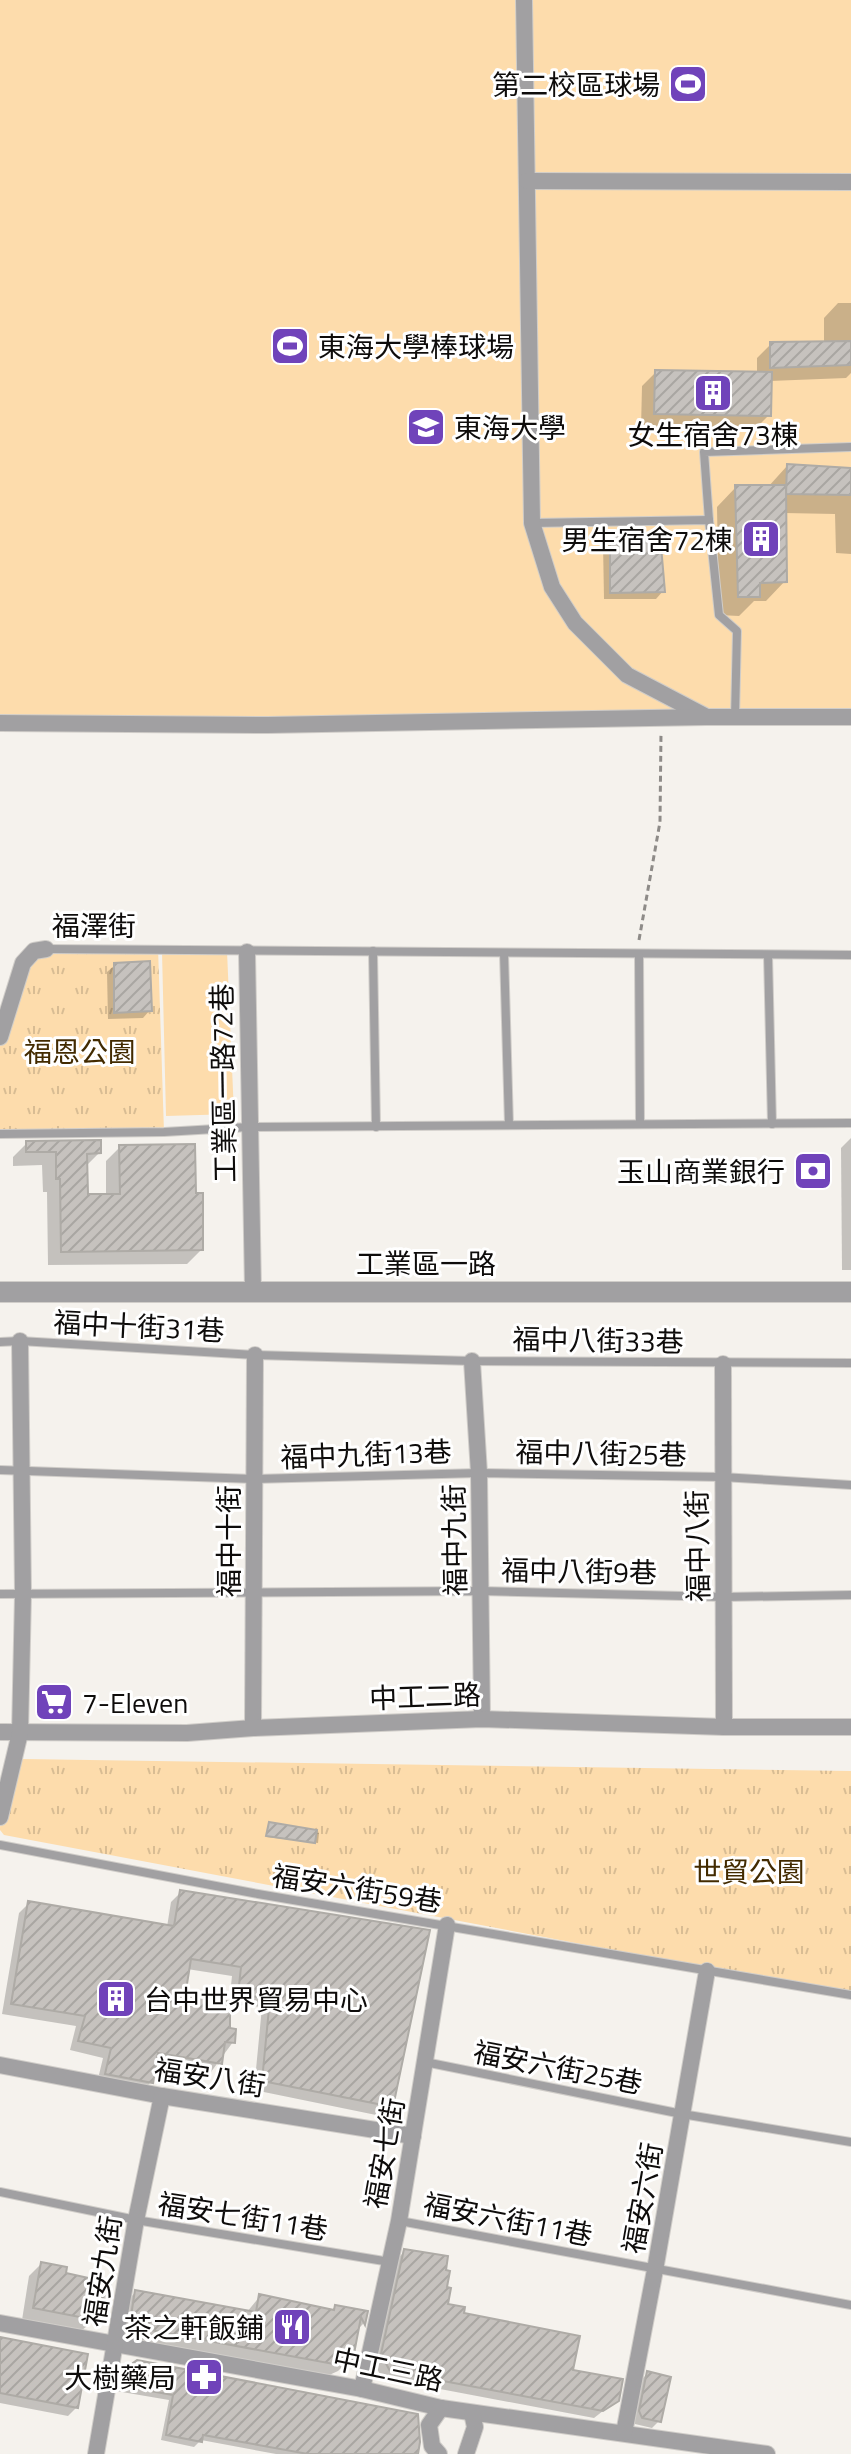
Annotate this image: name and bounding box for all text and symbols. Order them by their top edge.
place label: 第二校區球場 [492,63,660,106]
sports icon: 第二校區球場 [667,63,709,105]
sports icon: 東海大學棒球場 [269,325,311,367]
place label: 東海大學棒球場 [318,325,514,368]
building icon: 女生宿舍73棟 [692,372,734,414]
school or university icon: 東海大學 [405,406,447,448]
place label: 東海大學 [454,406,566,449]
place label: 女生宿舍73棟 [627,413,799,456]
place label: 男生宿舍72棟 [562,518,733,561]
building icon: 男生宿舍72棟 [740,518,782,560]
street label: 福澤街 [52,904,136,947]
street label: 工業區一路72巷 [200,983,246,1183]
park label: 福恩公園 [24,1030,136,1073]
place label: 玉山商業銀行 [617,1150,785,1193]
bank icon: 玉山商業銀行 [792,1150,834,1192]
street label: 工業區一路 [356,1242,496,1285]
street label: 福中十街31巷 [52,1300,226,1352]
street label: 福中八街33巷 [512,1317,684,1363]
street label: 福中九街13巷 [280,1430,452,1478]
street label: 福中八街25巷 [515,1430,687,1476]
street label: 福中九街 [432,1484,476,1596]
street label: 福中十街 [207,1485,250,1597]
street label: 福中八街 [675,1490,719,1602]
street label: 福中八街9巷 [501,1548,657,1594]
street label: 中工二路 [368,1673,482,1719]
supermarket icon: 7-Eleven [33,1681,75,1723]
place label: 7-Eleven [82,1681,188,1724]
park label: 世貿公園 [693,1850,805,1893]
street label: 福安六街59巷 [269,1853,445,1923]
building icon: 台中世界貿易中心 [95,1978,137,2020]
place label: 台中世界貿易中心 [144,1978,368,2021]
street label: 福安六街25巷 [470,2030,646,2104]
street label: 福安八街 [151,2047,269,2107]
street label: 福安七街 [353,2094,415,2212]
street label: 福安六街 [611,2139,673,2257]
street label: 福安七街11巷 [155,2181,331,2251]
street label: 福安六街11巷 [420,2182,596,2256]
street label: 福安九街 [72,2212,132,2330]
place label: 茶之軒飯鋪 [124,2306,264,2349]
restaurant icon: 茶之軒飯鋪 [271,2306,313,2348]
street label: 中工三路 [329,2336,447,2402]
place label: 大樹藥局 [64,2356,176,2399]
pharmacy icon: 大樹藥局 [183,2356,225,2398]

